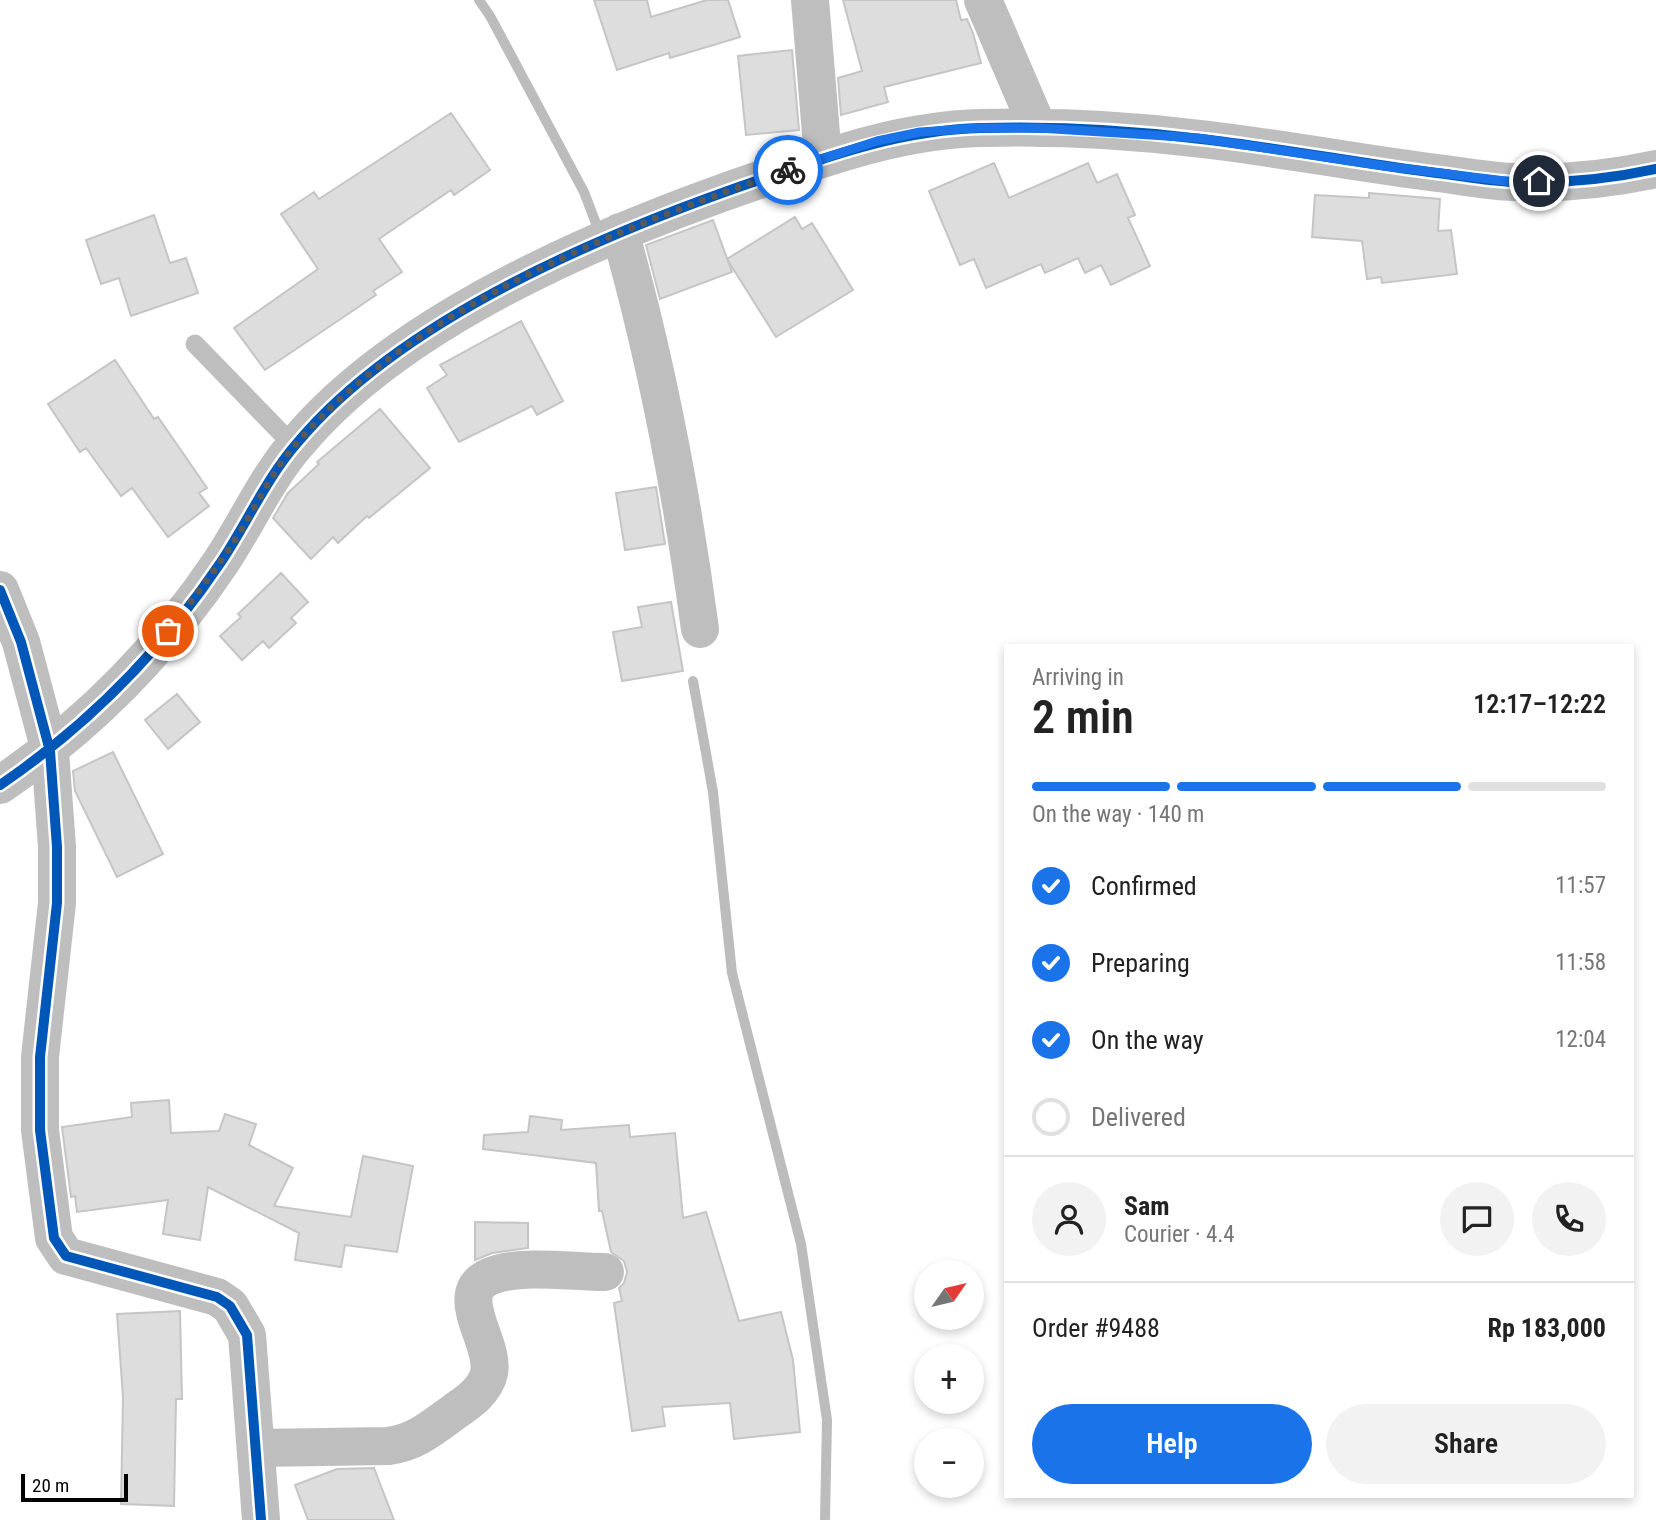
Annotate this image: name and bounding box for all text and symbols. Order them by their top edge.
courier [753,135,823,205]
icon: bike [769,151,807,189]
pin [1509,151,1569,211]
icon: home [1520,162,1558,200]
pin [138,601,198,661]
icon: bag [149,612,187,650]
text: Arriving in [1032,664,1124,691]
text: 12:17–12:22 [1473,689,1606,719]
text: 2 min [1032,690,1134,744]
text: On the way · 140 m [1032,801,1204,828]
icon: check [1032,867,1070,905]
text: Confirmed [1091,871,1197,901]
text: 11:57 [1555,872,1606,899]
icon: check [1032,944,1070,982]
text: Preparing [1091,948,1190,978]
text: 11:58 [1555,949,1606,976]
icon: check [1032,1021,1070,1059]
text: On the way [1091,1025,1204,1055]
text: 12:04 [1555,1026,1606,1053]
text: Delivered [1091,1102,1186,1132]
button: person [1032,1182,1106,1256]
button: chat [1440,1182,1514,1256]
button: phone [1532,1182,1606,1256]
text: Sam [1124,1191,1170,1221]
text: Courier · 4.4 [1124,1221,1235,1248]
north arrow [914,1260,984,1330]
map controls [914,1260,984,1498]
text: Order #9488 [1032,1313,1160,1343]
text: Rp 183,000 [1488,1313,1606,1343]
button: + [914,1344,984,1414]
button: Help [1032,1404,1312,1484]
button: Share [1326,1404,1606,1484]
button: − [914,1428,984,1498]
scale bar [21,1471,128,1503]
text: 20 m [32,1474,69,1497]

